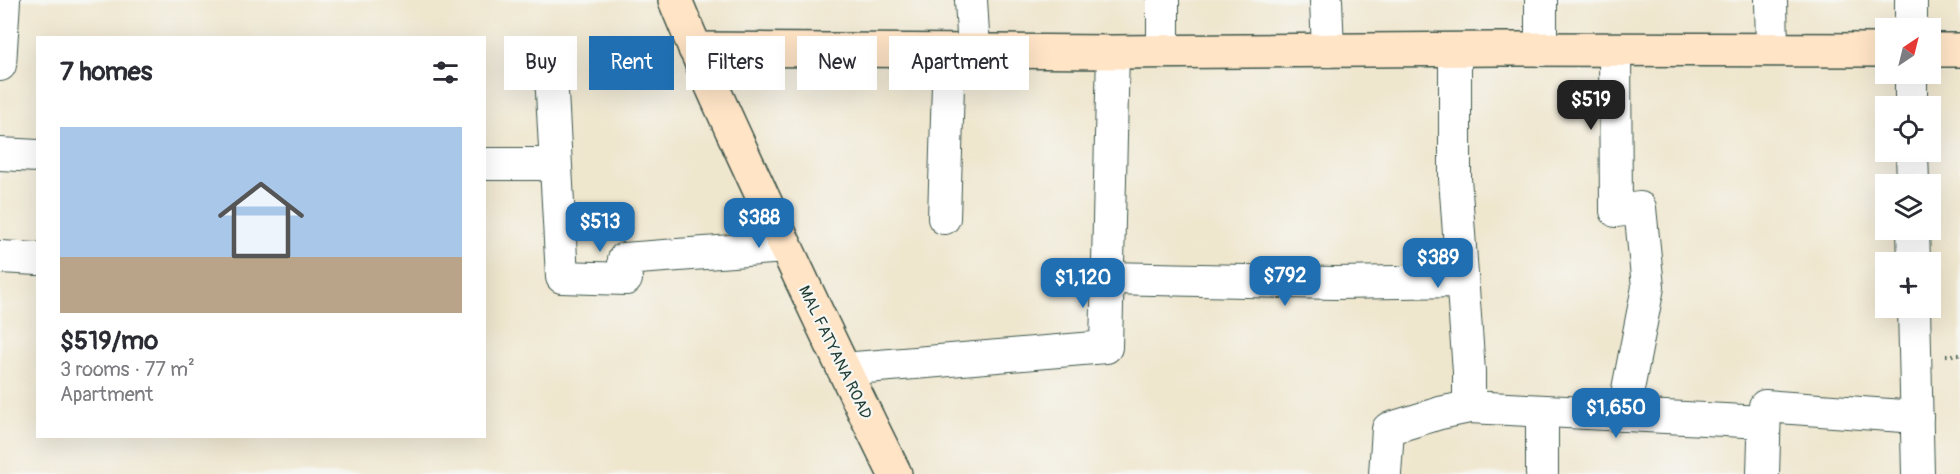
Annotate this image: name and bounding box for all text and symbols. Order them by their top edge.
north arrow [1875,18,1941,84]
map controls [1875,18,1941,318]
chip: Buy [504,36,577,90]
chip: Rent [589,36,674,90]
chip: Filters [686,36,785,90]
chip: New [797,36,877,90]
chip: Apartment [889,36,1029,90]
text: 7 homes [60,56,152,88]
icon: filters [429,56,462,89]
pin: $519 [1555,80,1627,131]
text: $519 [1571,87,1611,112]
button: locate [1875,96,1941,162]
icon: home [207,166,315,274]
button: layers [1875,174,1941,240]
pin: $388 [723,198,795,249]
pin: $513 [564,202,636,253]
text: $388 [738,205,780,230]
text: $513 [580,209,620,234]
pin: $389 [1402,238,1474,289]
text: $389 [1417,245,1459,270]
button: + [1875,252,1941,318]
pin: $792 [1249,256,1321,307]
pin: $1,120 [1034,258,1132,309]
text: $792 [1264,263,1306,288]
text: $1,120 [1055,265,1111,290]
street label: MAL FATYANA ROAD [794,282,876,423]
text: $519/mo [60,325,158,357]
text: 3 rooms · 77 m² [60,357,195,382]
text: Apartment [60,382,153,407]
pin: $1,650 [1567,388,1665,439]
text: $1,650 [1586,395,1646,420]

